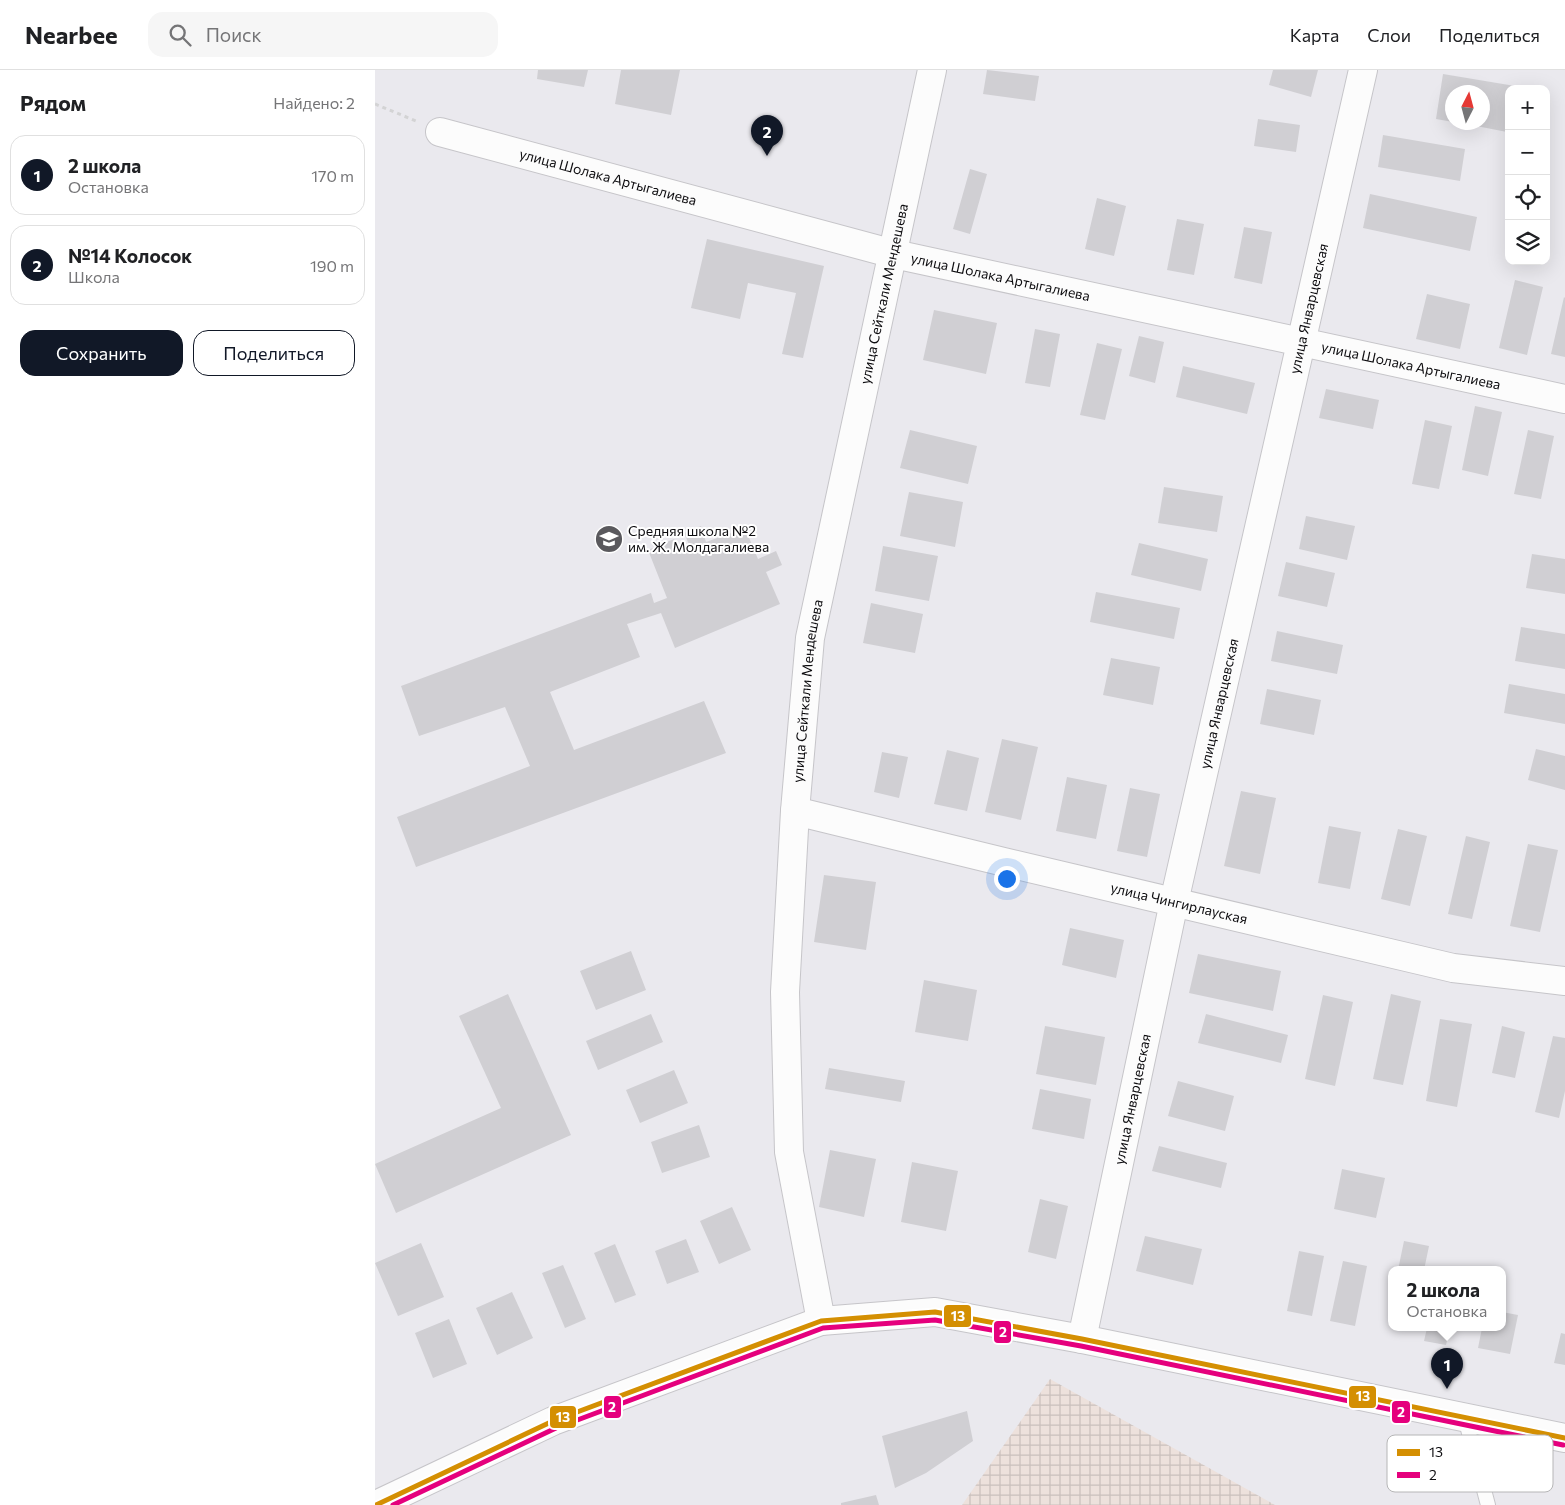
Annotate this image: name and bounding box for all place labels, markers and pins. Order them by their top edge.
pin: 2 [751,115,783,156]
place label: Средняя школа №2 им. Ж. Молдагалиева [628,522,769,555]
school or university icon: Средняя школа №2 им. Ж. Молдагалиева [594,524,624,554]
pin: 1 [1431,1348,1463,1389]

